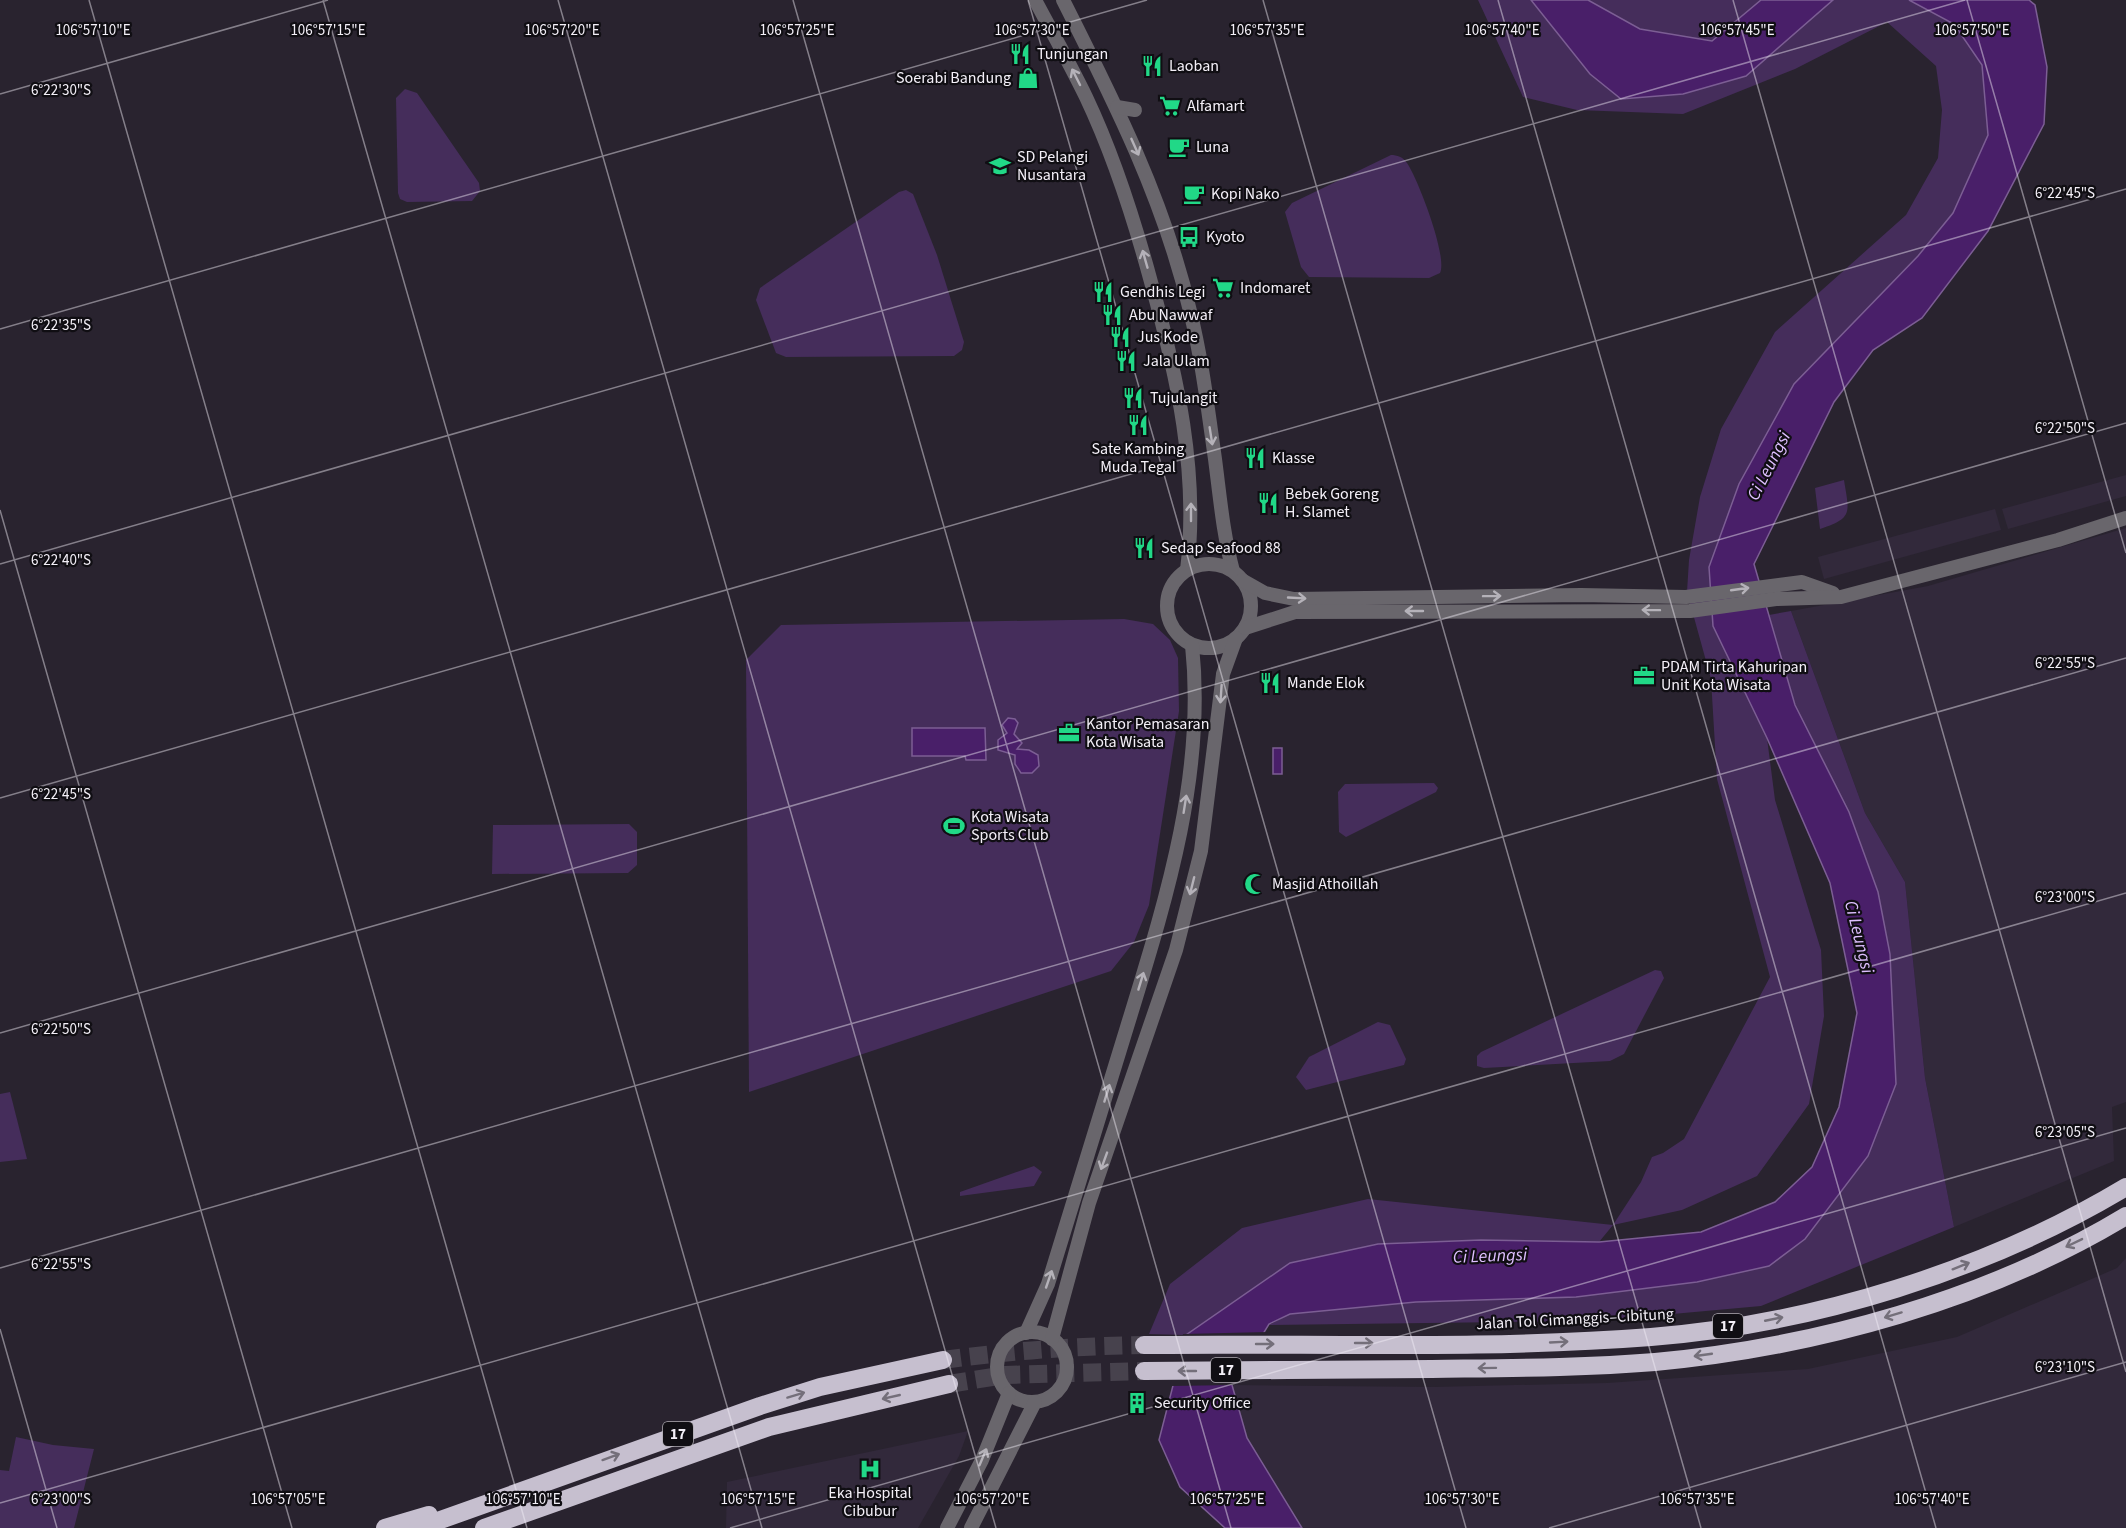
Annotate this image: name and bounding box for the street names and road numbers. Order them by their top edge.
street label: Jalan Tol Cimanggis–Cibitung [1476,1303,1674,1335]
road number: 17 [1713,1314,1743,1338]
road number: 17 [1211,1358,1241,1382]
road number: 17 [663,1422,693,1446]

